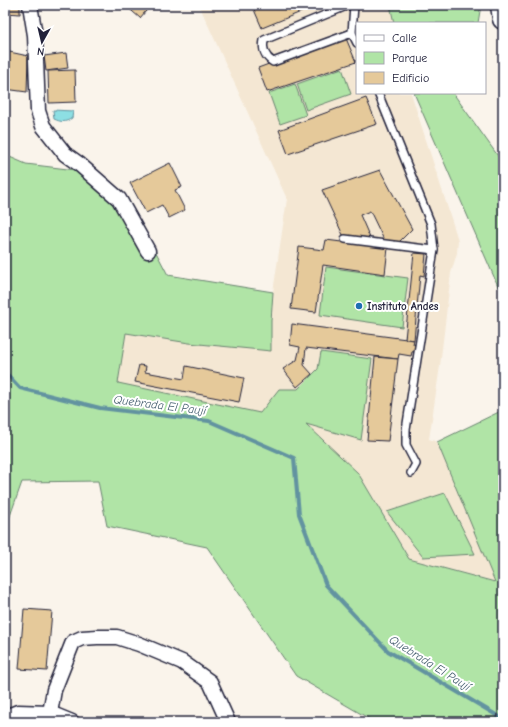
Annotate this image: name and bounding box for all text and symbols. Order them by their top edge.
north arrow [22,22,62,62]
legend [356,22,486,94]
text: Calle [392,31,417,45]
text: N [36,44,45,58]
text: Parque [392,51,427,65]
text: Edificio [392,71,429,85]
place label: Instituto Andes [367,300,439,313]
marker: Instituto Andes [354,301,364,311]
water label: Quebrada El Paují [113,392,208,418]
water label: Quebrada El Paují [387,632,474,694]

